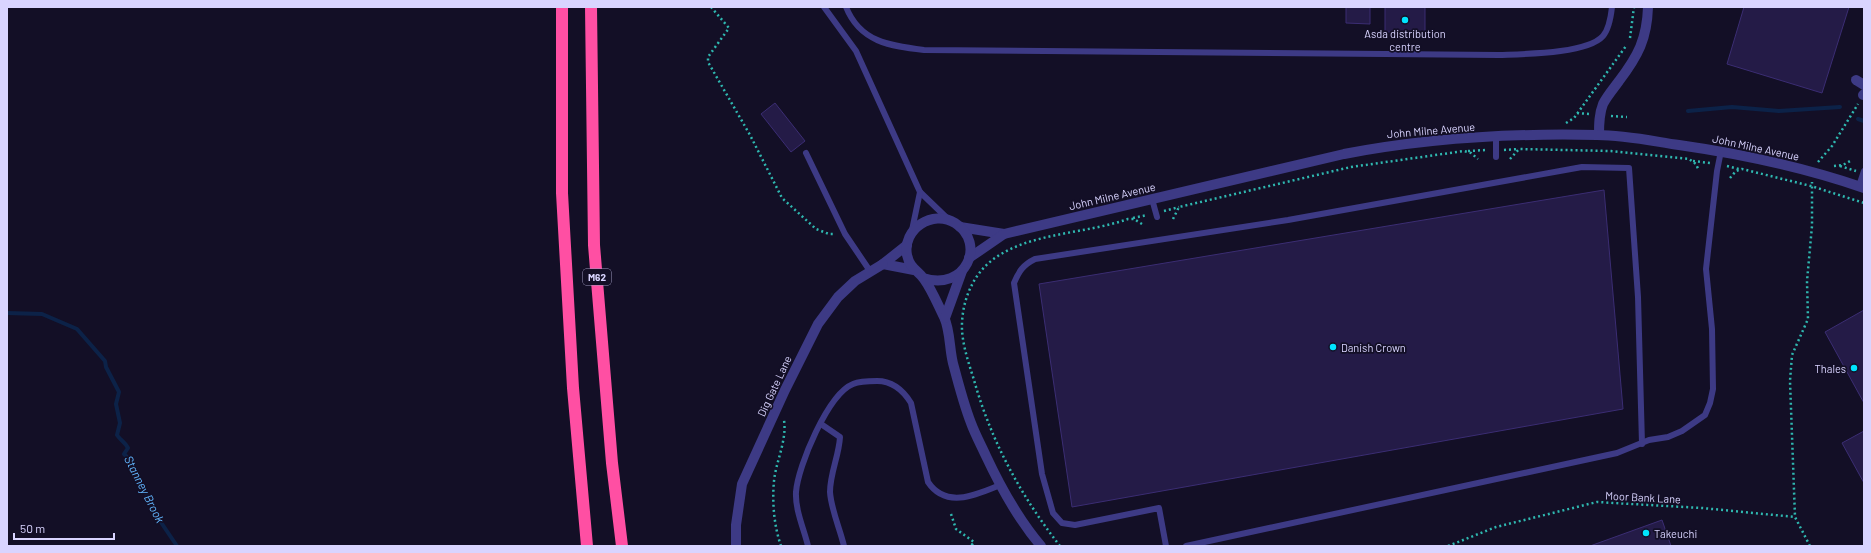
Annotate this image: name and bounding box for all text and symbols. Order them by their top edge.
marker: Asda distribution centre [1400,15,1410,25]
place label: Asda distribution centre [1364,27,1446,53]
street label: John Milne Avenue [1386,120,1476,140]
street label: John Milne Avenue [1711,131,1801,163]
street label: John Milne Avenue [1067,180,1157,212]
road number: M62 [583,269,611,285]
place label: Danish Crown [1341,341,1406,354]
marker: Danish Crown [1328,342,1338,352]
street label: Dig Gate Lane [754,353,794,418]
place label: Thales [1815,362,1846,375]
marker: Thales [1849,363,1859,373]
water label: Stanney Brook [122,453,168,525]
street label: Moor Bank Lane [1605,489,1681,505]
scale bar [14,515,114,541]
text: 50 m [20,521,45,535]
place label: Takeuchi [1654,527,1697,540]
marker: Takeuchi [1641,528,1651,538]

